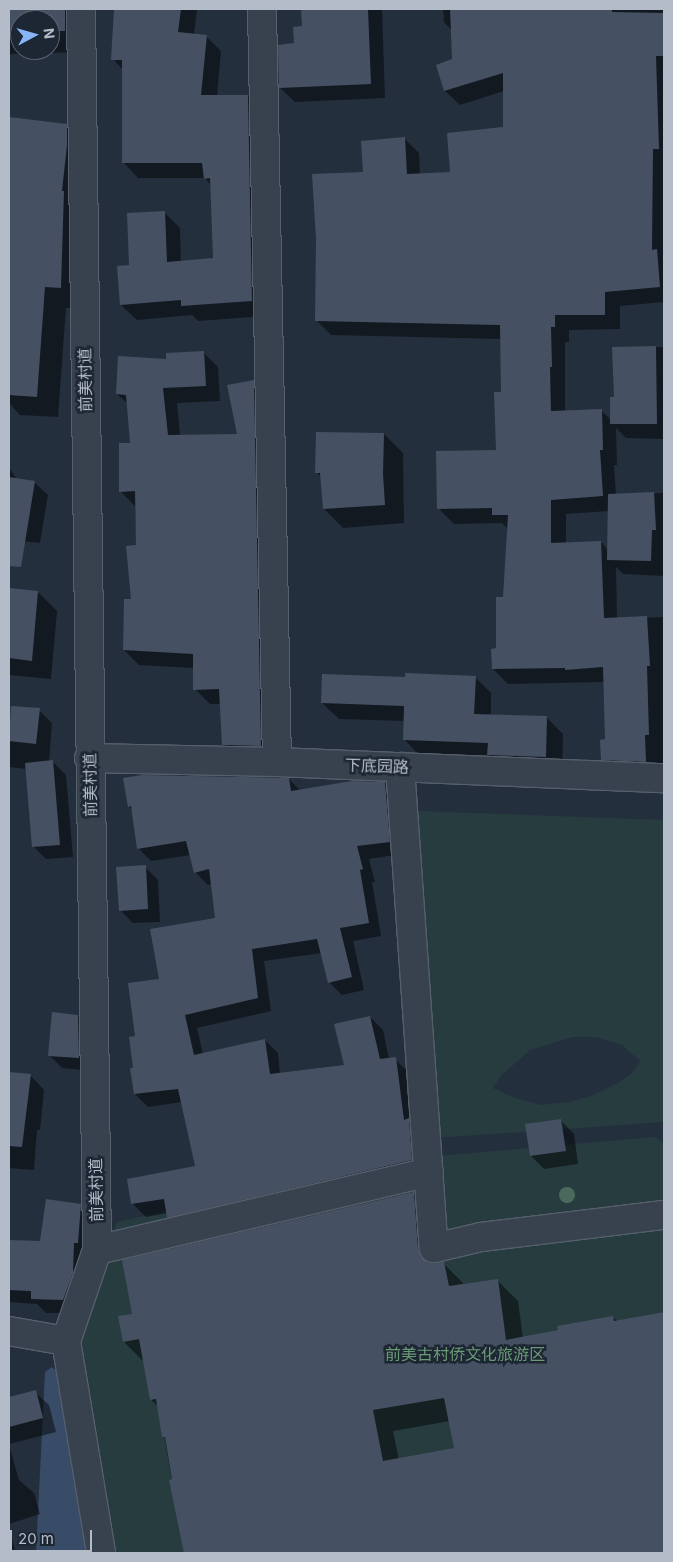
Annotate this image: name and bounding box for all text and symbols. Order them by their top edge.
north arrow [10,10,60,60]
text: N [40,27,58,40]
street label: 前美村道 [75,348,95,412]
street label: 前美村道 [80,753,100,817]
street label: 下底园路 [345,755,409,777]
street label: 前美村道 [86,1158,106,1222]
park label: 前美古村侨文化旅游区 [385,1344,545,1364]
scale bar [12,1520,95,1552]
text: 20 m [18,1529,54,1548]

